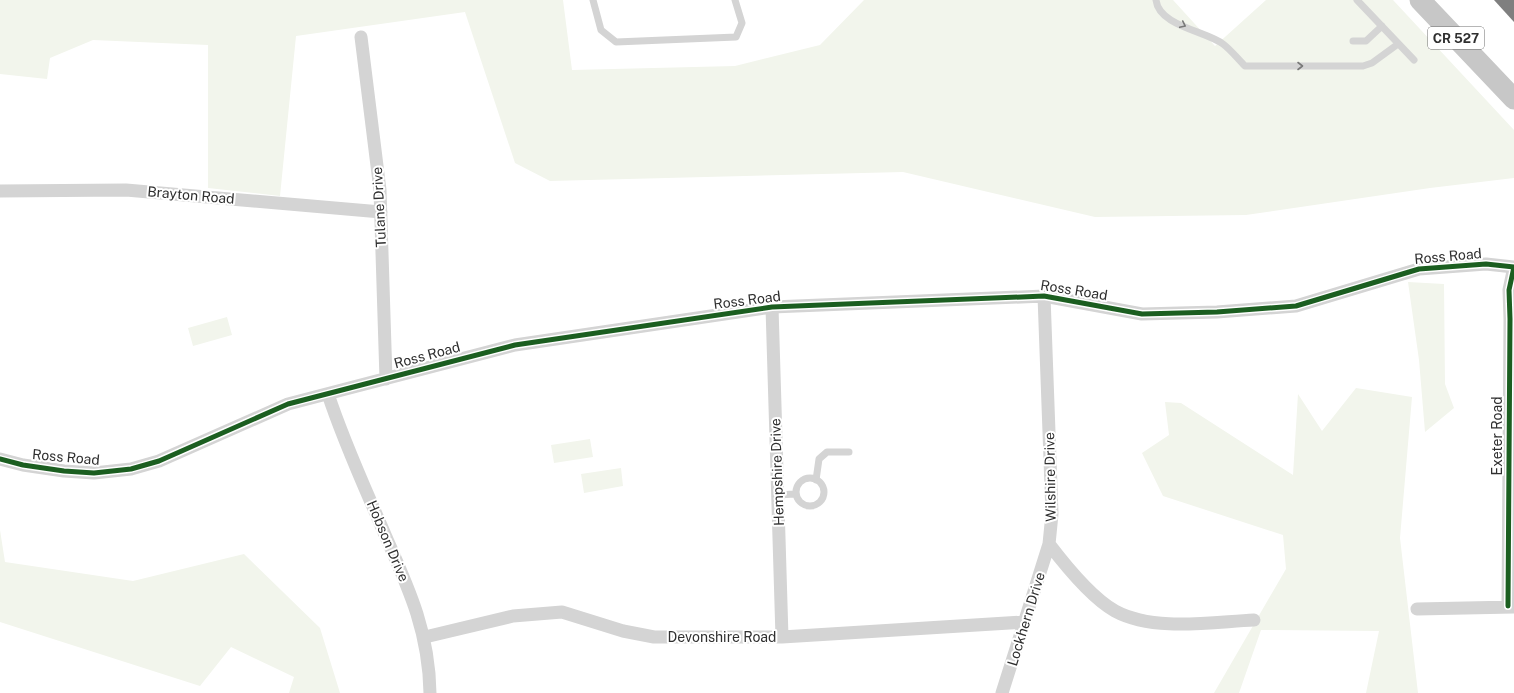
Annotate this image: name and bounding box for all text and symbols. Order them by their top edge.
one-way arrow [1179,20,1186,28]
road number: CR 527 [1428,27,1484,49]
one-way arrow [1297,62,1303,70]
street label: Tulane Drive [369,166,389,248]
street label: Brayton Road [147,183,235,207]
street label: Ross Road [1414,245,1482,267]
street label: Ross Road [1039,277,1109,303]
street label: Ross Road [712,288,782,312]
street label: Ross Road [392,339,462,371]
street label: Exeter Road [1489,396,1505,476]
street label: Hempshire Drive [767,418,787,526]
street label: Wilshire Drive [1041,432,1059,522]
street label: Ross Road [32,446,100,468]
street label: Hobson Drive [364,498,412,584]
street label: Lockhern Drive [1004,570,1048,668]
street label: Devonshire Road [668,629,776,645]

